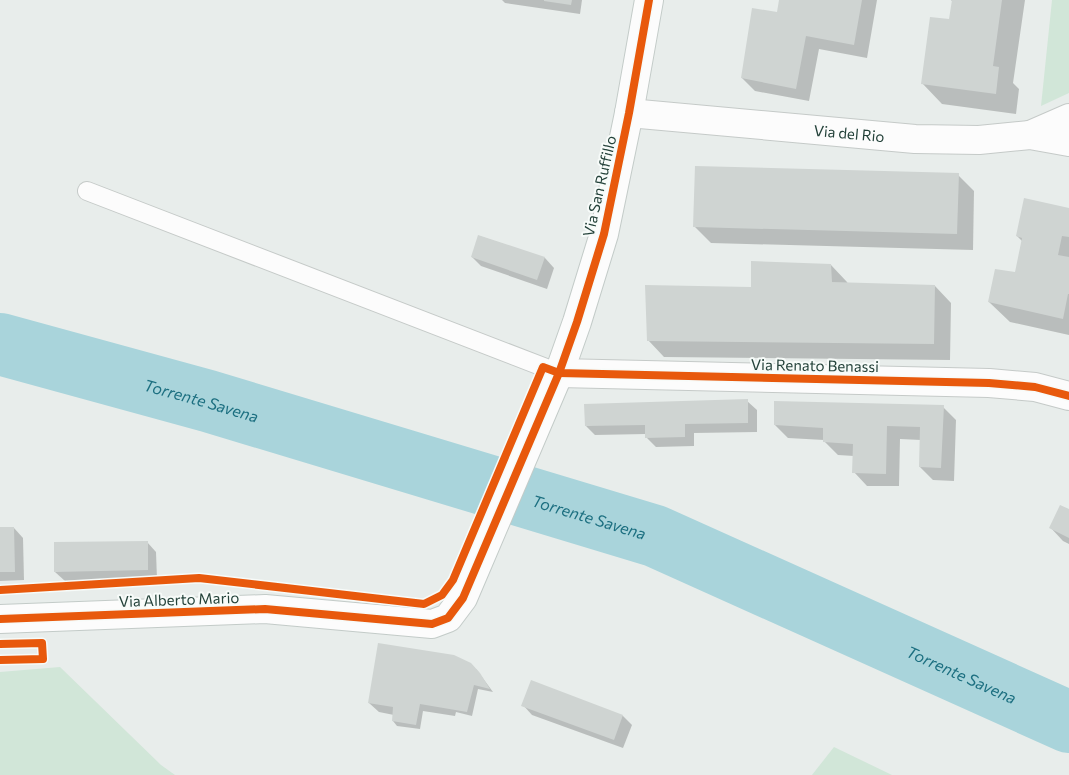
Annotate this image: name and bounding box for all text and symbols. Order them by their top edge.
street label: Via del Rio [813,121,885,145]
street label: Via San Ruffillo [579,134,619,238]
street label: Via Renato Benassi [751,355,879,375]
water label: Torrente Savena [142,374,261,425]
water label: Torrente Savena [530,490,649,542]
street label: Via Alberto Mario [118,588,240,610]
water label: Torrente Savena [904,641,1020,707]

